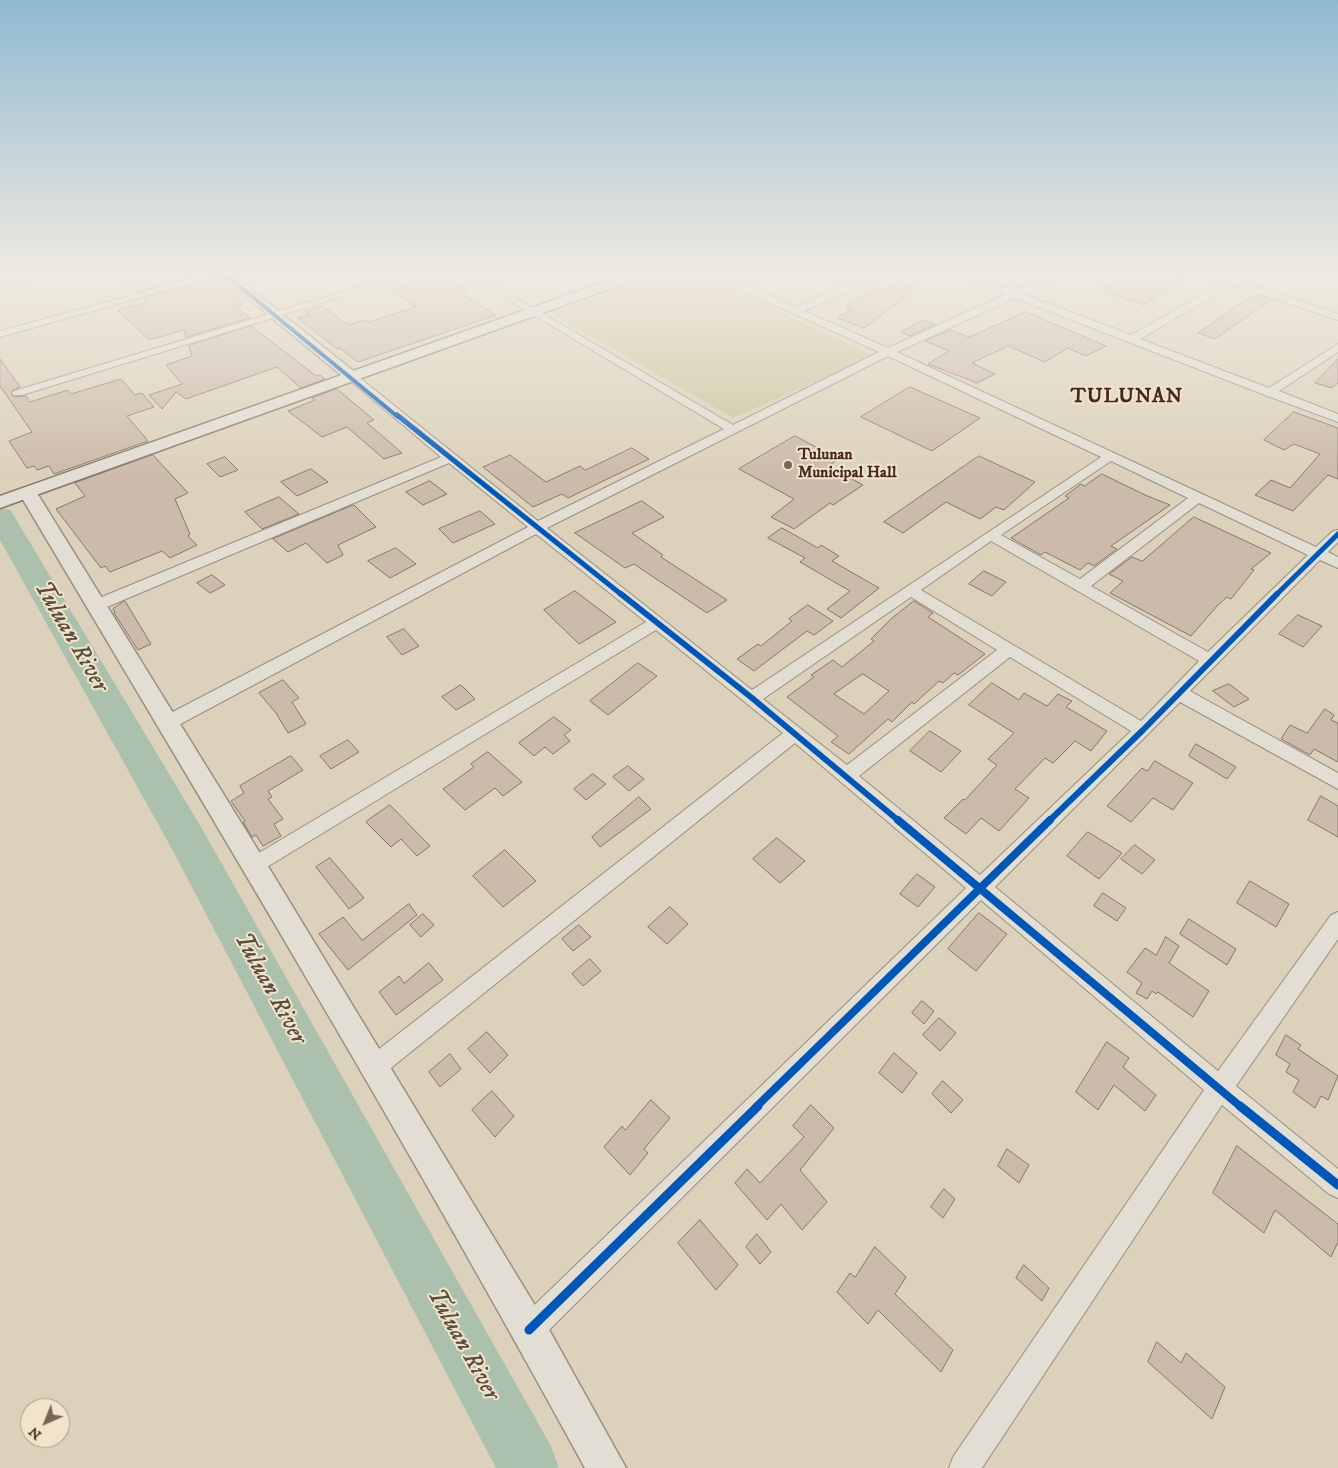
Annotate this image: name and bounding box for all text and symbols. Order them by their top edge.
district label: TULUNAN [1070,386,1184,410]
place label: Tulunan Municipal Hall [798,446,897,484]
marker: Tulunan Municipal Hall [782,459,794,471]
water label: Tuluan River [27,576,113,698]
water label: Tuluan River [226,928,312,1050]
water label: Tuluan River [419,1284,505,1406]
north arrow [20,1398,70,1448]
text: N [25,1423,46,1444]

